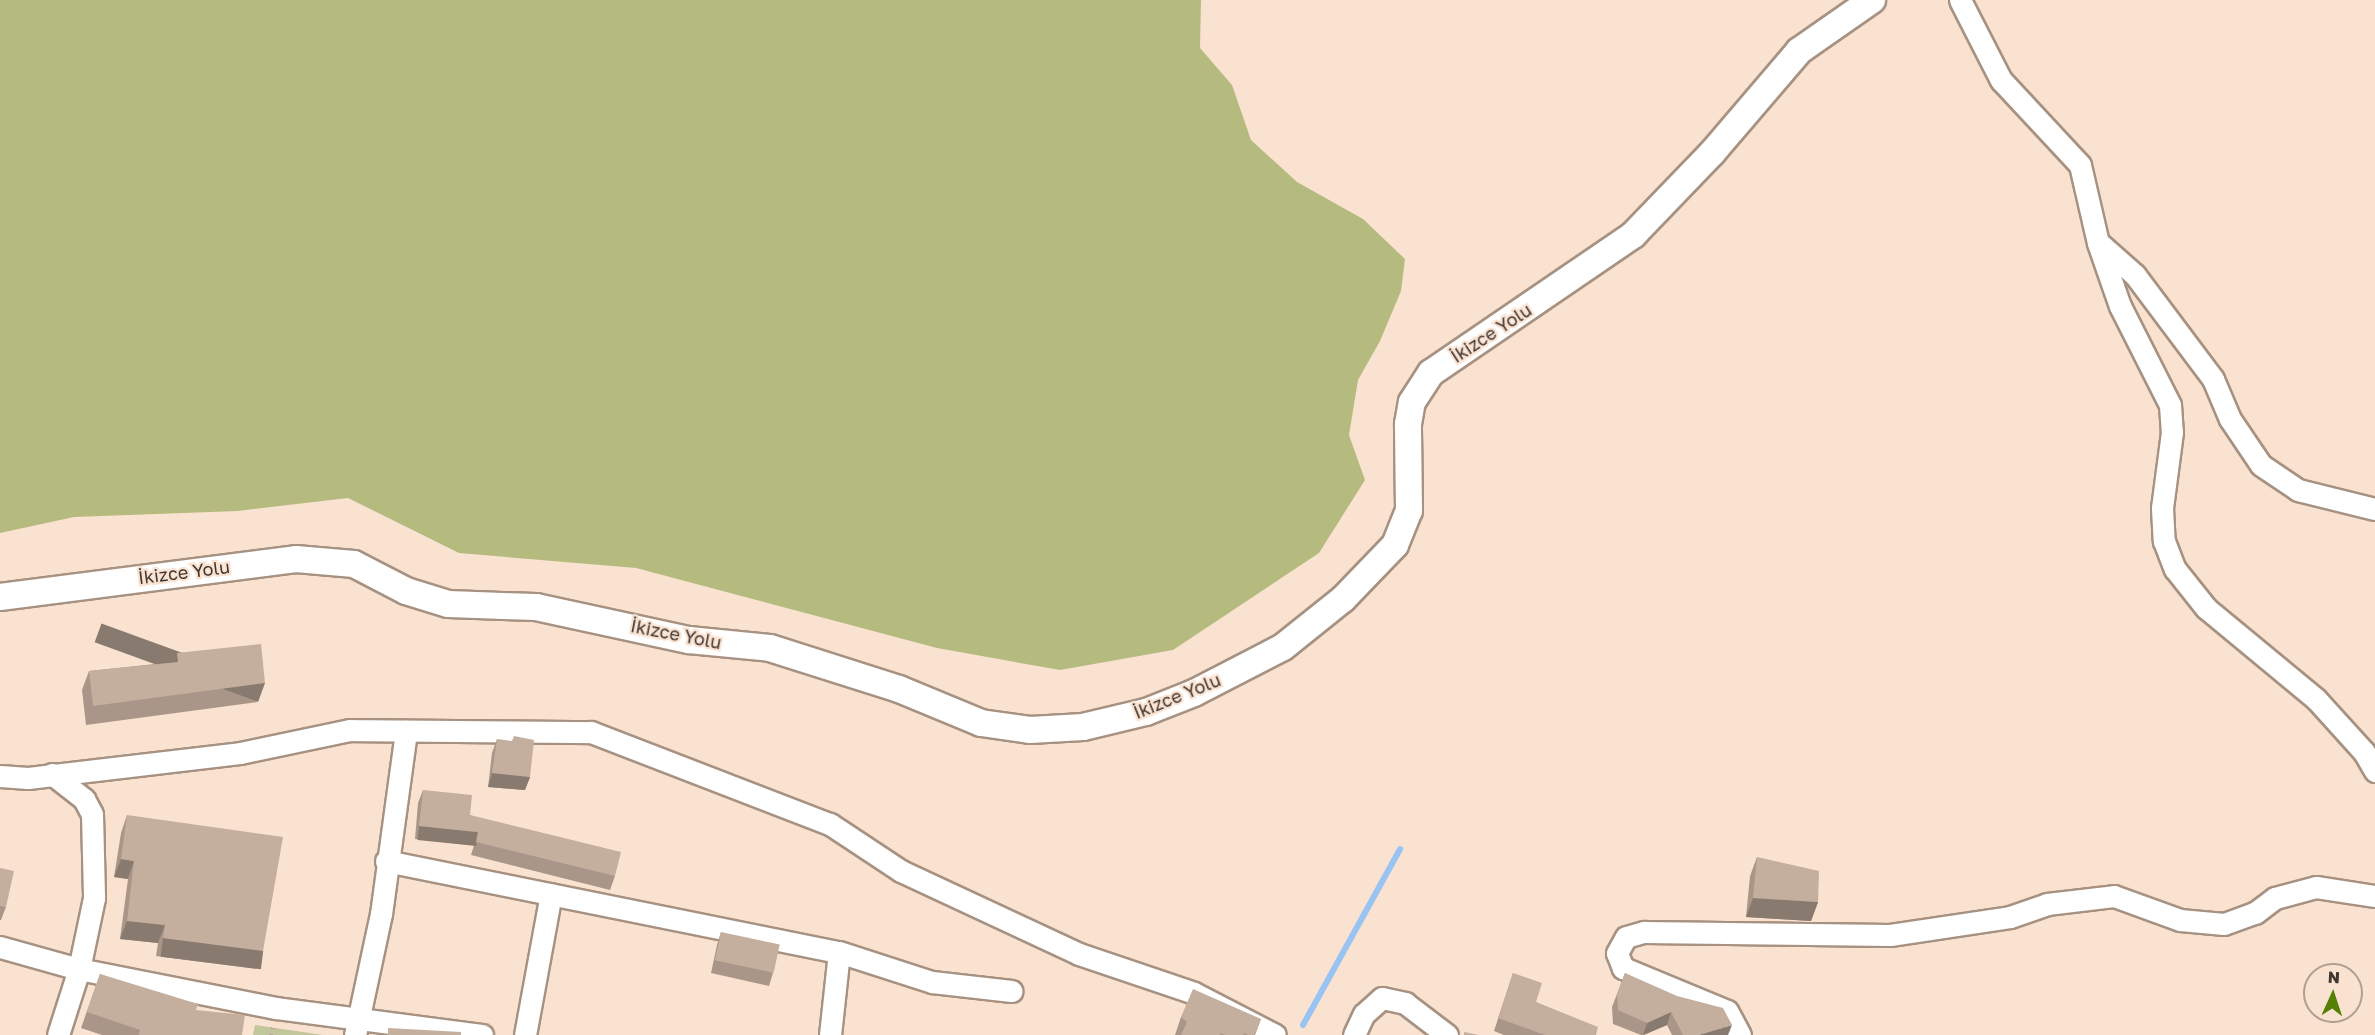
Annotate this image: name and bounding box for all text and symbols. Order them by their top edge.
street label: İkizce Yolu [1446,299,1536,367]
street label: İkizce Yolu [137,556,231,588]
street label: İkizce Yolu [629,615,723,653]
street label: İkizce Yolu [1130,669,1224,723]
north arrow [2303,963,2363,1023]
text: N [2327,967,2340,987]

